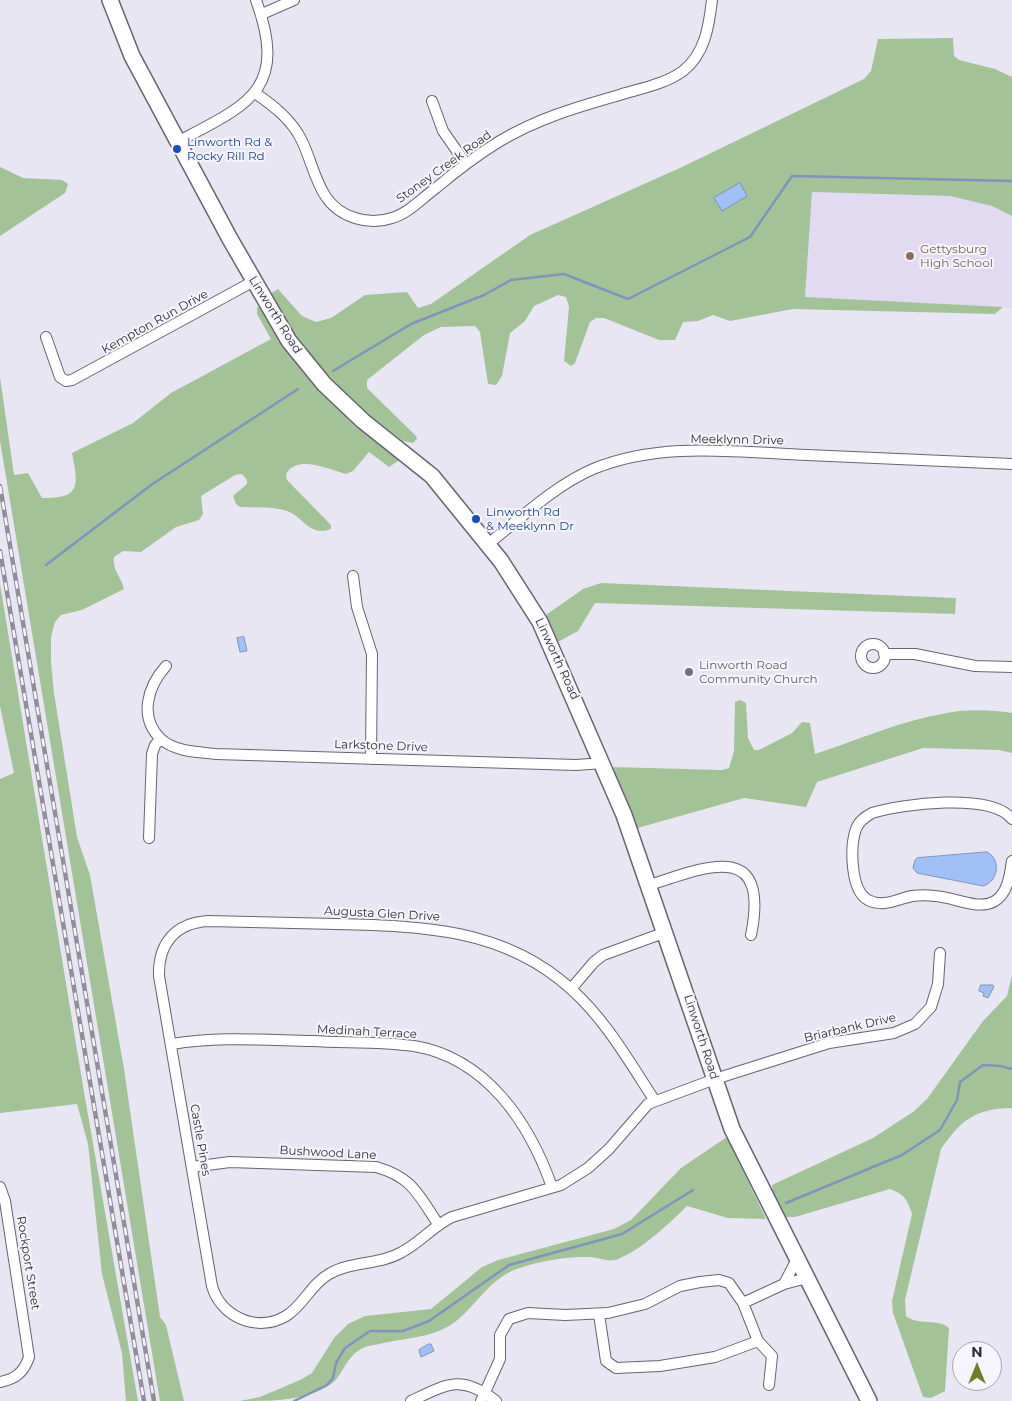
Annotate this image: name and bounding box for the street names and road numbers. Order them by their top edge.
street label: Stoney Creek Road [394,128,494,206]
street label: Linworth Road [245,274,305,356]
street label: Kempton Run Drive [99,287,211,357]
street label: Meeklynn Drive [690,432,784,448]
street label: Linworth Road [532,616,582,702]
street label: Larkstone Drive [334,737,428,755]
street label: Augusta Glen Drive [324,904,440,924]
street label: Linworth Road [680,993,722,1081]
street label: Briarbank Drive [803,1010,897,1046]
street label: Medinah Terrace [317,1022,417,1042]
street label: Castle Pines [187,1103,213,1177]
street label: Bushwood Lane [279,1143,377,1163]
street label: Rockport Street [13,1215,43,1311]

